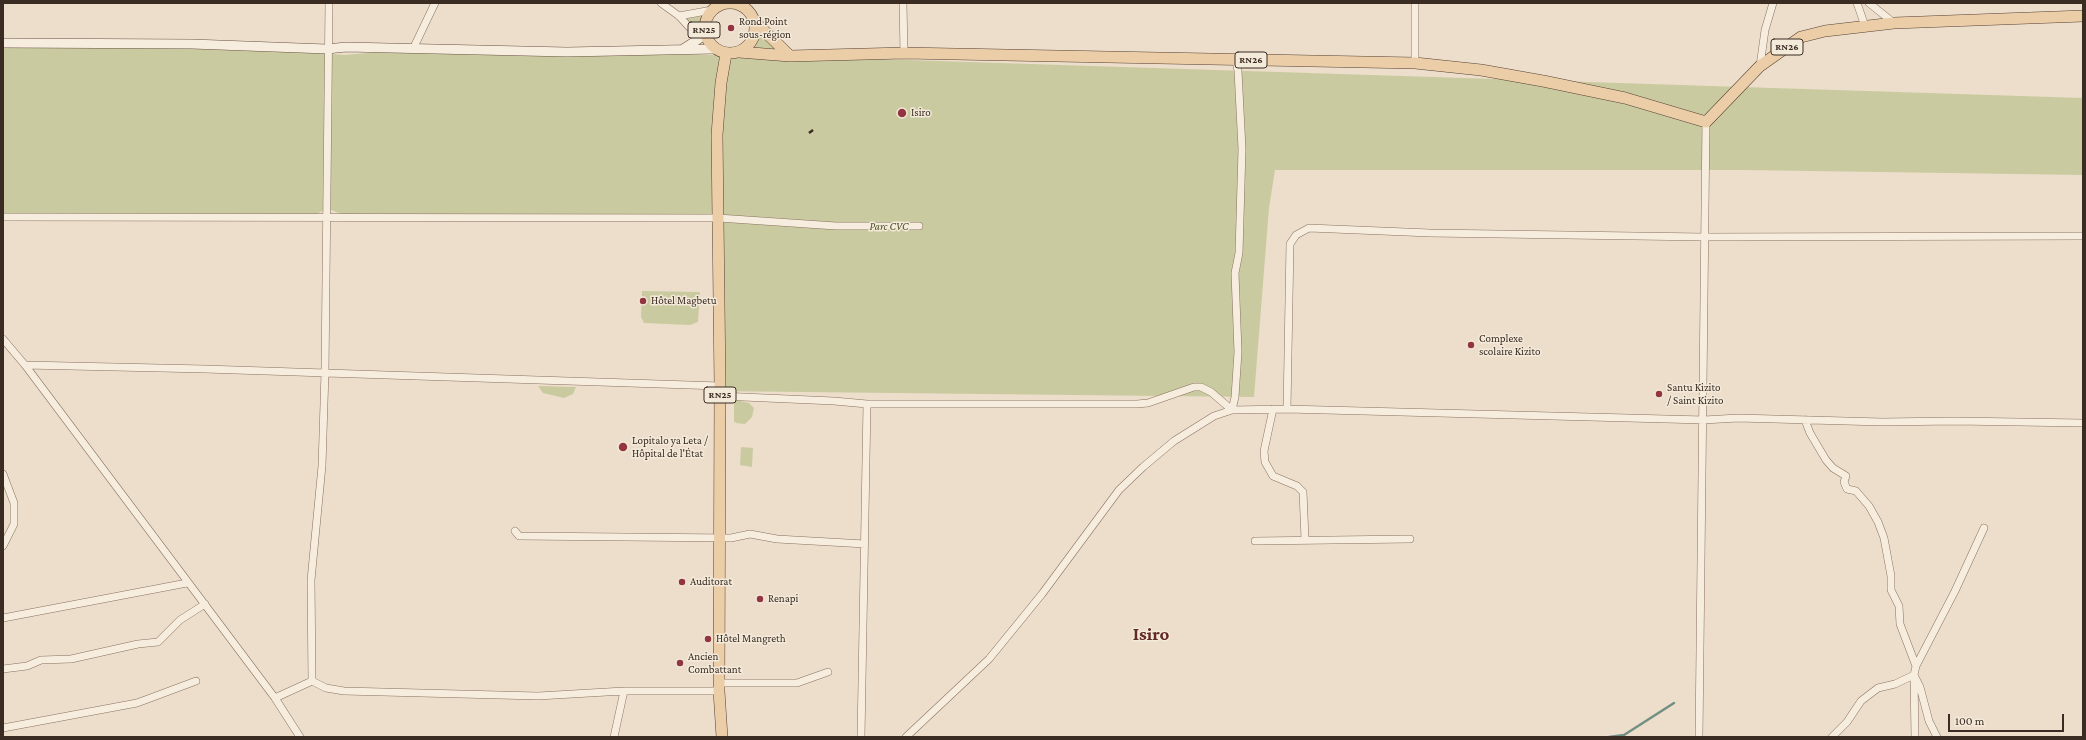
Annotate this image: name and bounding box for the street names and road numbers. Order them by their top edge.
road number: RN25 [688,22,720,38]
road number: RN26 [1771,39,1803,55]
road number: RN26 [1235,52,1267,68]
road number: RN25 [704,387,736,403]

